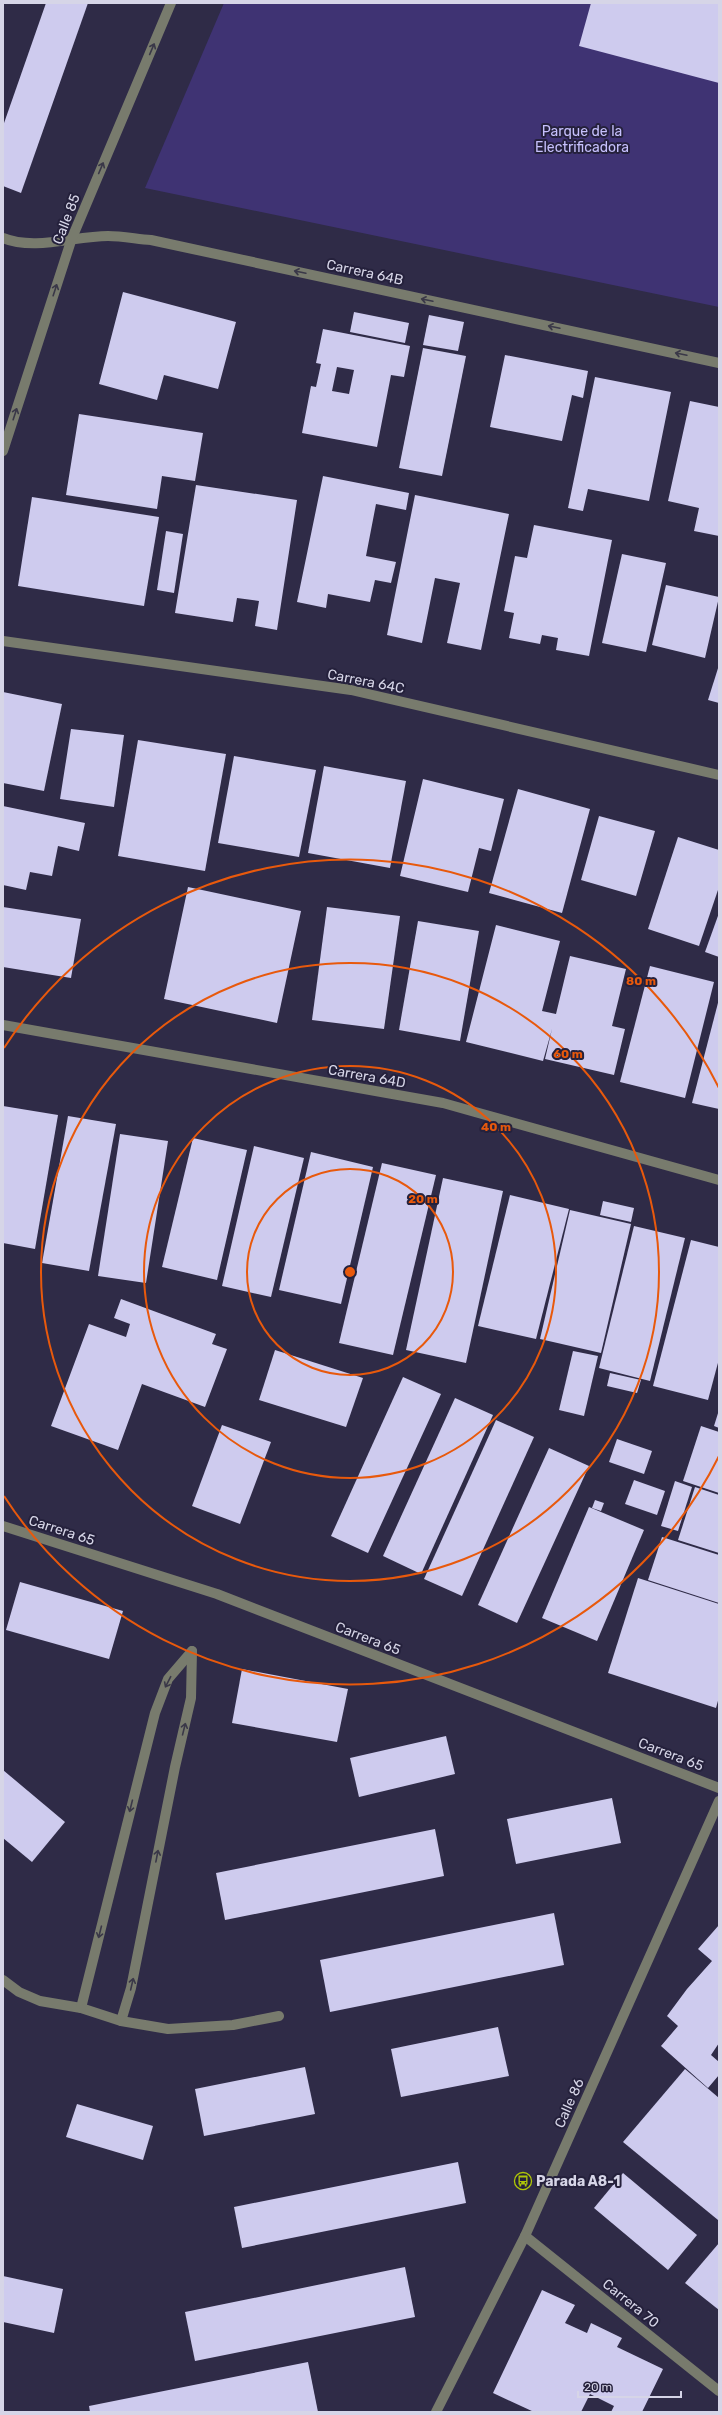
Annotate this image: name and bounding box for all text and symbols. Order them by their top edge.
one-way arrow [148,43,156,55]
park label: Parque de la Electrificadora [535,123,629,156]
one-way arrow [98,163,106,175]
street label: Calle 85 [49,192,84,247]
street label: Carrera 64B [325,256,405,289]
one-way arrow [293,268,306,276]
one-way arrow [52,284,59,297]
one-way arrow [421,295,434,303]
one-way arrow [548,323,561,331]
one-way arrow [675,350,688,358]
one-way arrow [12,407,19,420]
street label: Carrera 64C [326,666,406,697]
text: 80 m [626,974,656,988]
text: 60 m [553,1047,583,1061]
street label: Carrera 64D [327,1061,407,1092]
text: 40 m [481,1120,511,1134]
text: 20 m [408,1192,438,1206]
centre of rings [343,1265,357,1279]
street label: Carrera 65 [27,1512,97,1549]
street label: Carrera 65 [333,1618,403,1659]
one-way arrow [164,1676,171,1688]
one-way arrow [181,1723,188,1736]
street label: Carrera 65 [636,1734,706,1775]
one-way arrow [127,1799,135,1812]
one-way arrow [154,1850,162,1863]
one-way arrow [96,1926,103,1939]
one-way arrow [128,1978,136,1991]
street label: Calle 86 [551,2076,588,2131]
bus stop icon: Parada A8-1 [513,2171,533,2191]
place label: Parada A8-1 [536,2173,621,2190]
street label: Carrera 70 [599,2275,662,2331]
scale bar [578,2373,681,2399]
text: 20 m [584,2380,612,2394]

